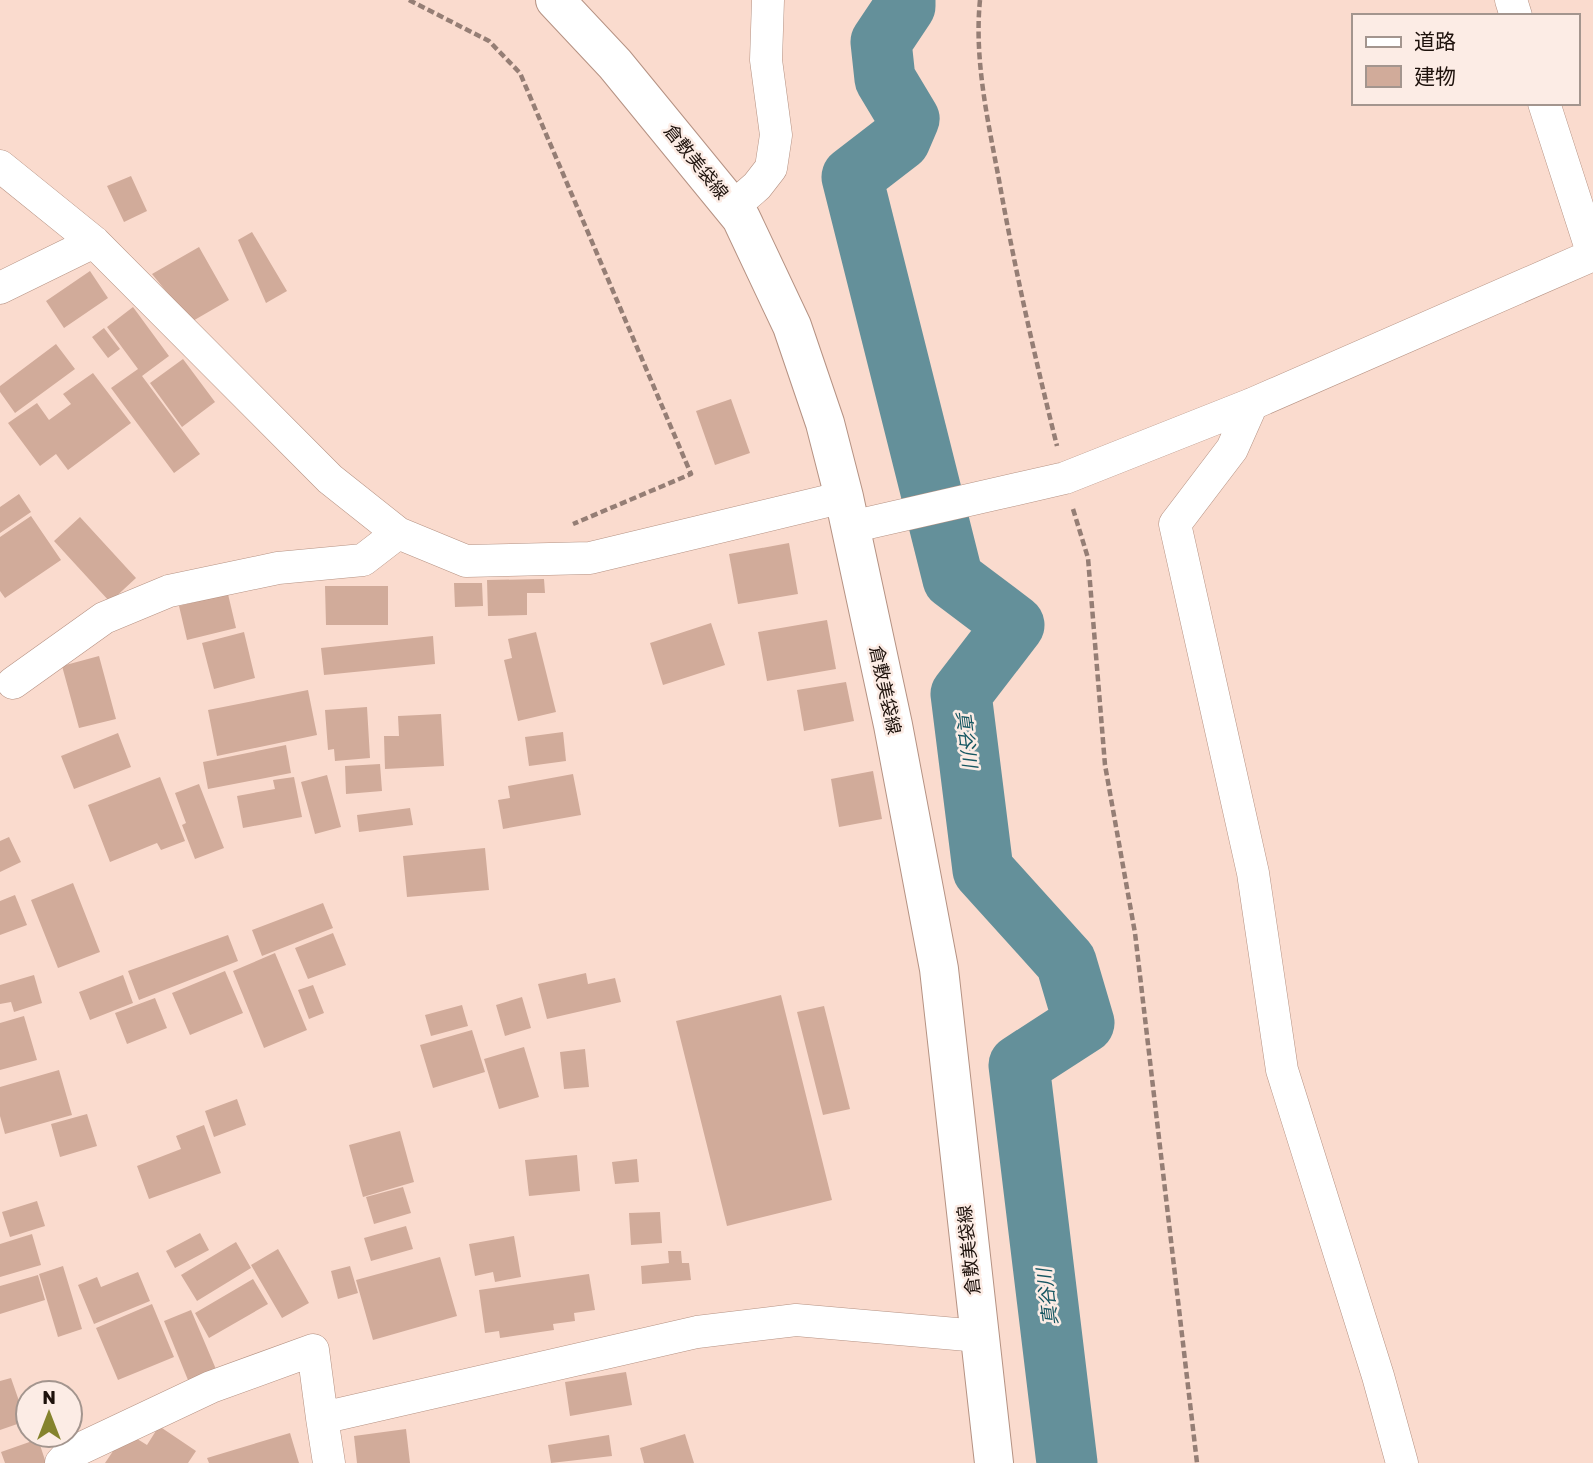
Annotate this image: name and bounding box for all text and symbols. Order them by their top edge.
legend [1352,14,1579,105]
text: 道路 [1414,29,1456,54]
text: 建物 [1414,64,1456,89]
street label: 倉敷美袋線 [659,120,733,204]
street label: 倉敷美袋線 [865,644,905,736]
water label: 真谷川 [952,709,982,771]
street label: 倉敷美袋線 [953,1204,985,1296]
water label: 真谷川 [1032,1265,1062,1327]
north arrow [14,1379,84,1449]
text: N [42,1386,56,1409]

